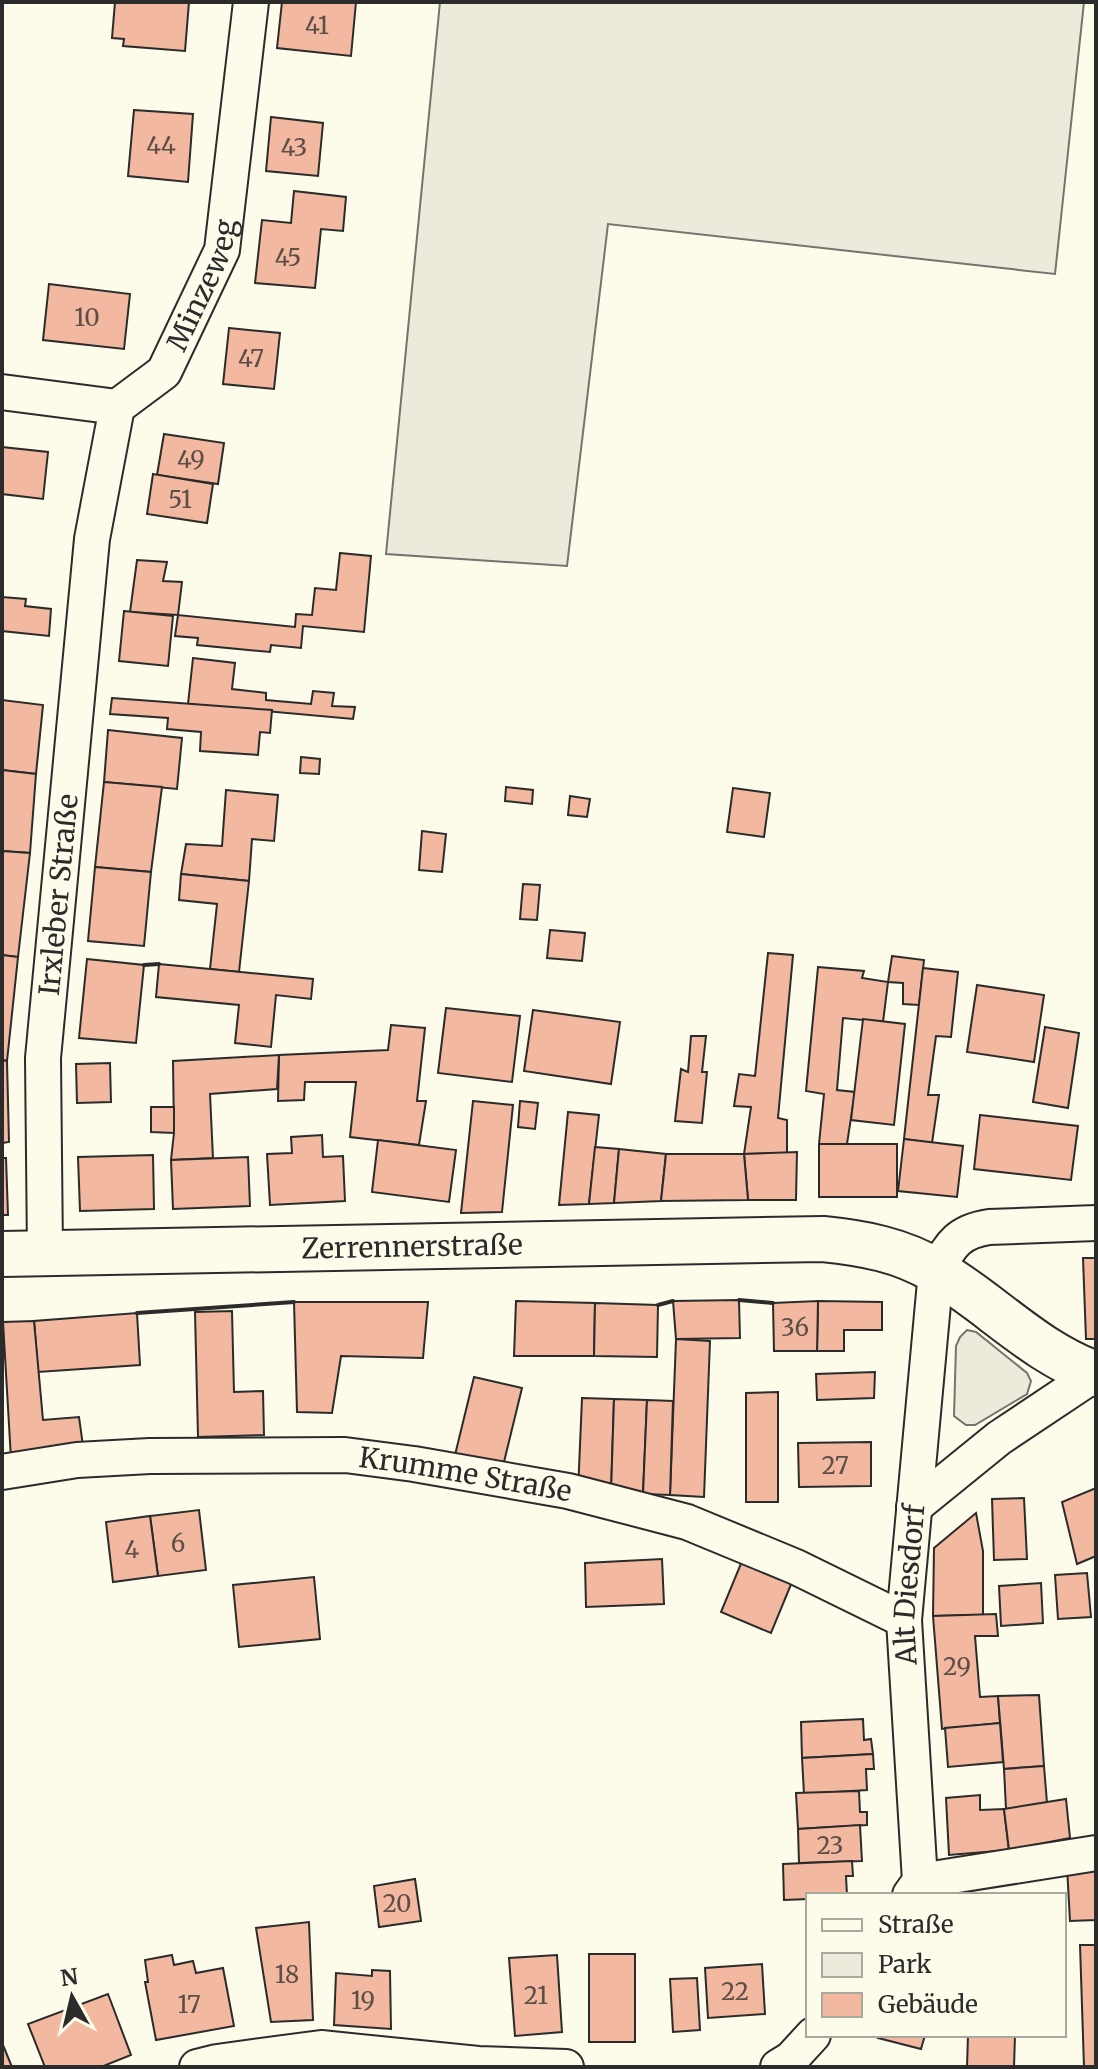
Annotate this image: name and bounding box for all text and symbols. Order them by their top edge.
house number: 41 [305,10,329,41]
house number: 44 [146,130,176,161]
house number: 43 [281,132,307,163]
street label: Minzeweg [159,217,243,357]
house number: 45 [275,242,301,273]
house number: 10 [74,302,100,333]
house number: 47 [238,343,264,374]
house number: 49 [177,444,205,475]
house number: 51 [168,484,192,515]
street label: Irxleber Straße [31,792,86,997]
street label: Zerrennerstraße [301,1226,523,1267]
house number: 36 [781,1312,809,1343]
street label: Krumme Straße [357,1439,575,1509]
house number: 27 [821,1450,849,1481]
street label: Alt Diesdorf [886,1502,933,1667]
house number: 6 [171,1528,185,1559]
house number: 4 [125,1534,140,1565]
house number: 29 [943,1651,971,1682]
house number: 23 [816,1830,844,1861]
house number: 20 [382,1888,412,1919]
legend [806,1893,1066,2037]
text: Straße [878,1909,953,1940]
text: Park [878,1949,932,1980]
north arrow [32,1957,112,2037]
house number: 18 [275,1959,299,1990]
text: N [59,1962,80,1992]
house number: 22 [721,1976,749,2007]
house number: 21 [524,1980,548,2011]
house number: 19 [351,1985,375,2016]
house number: 17 [177,1989,201,2020]
text: Gebäude [878,1989,978,2020]

